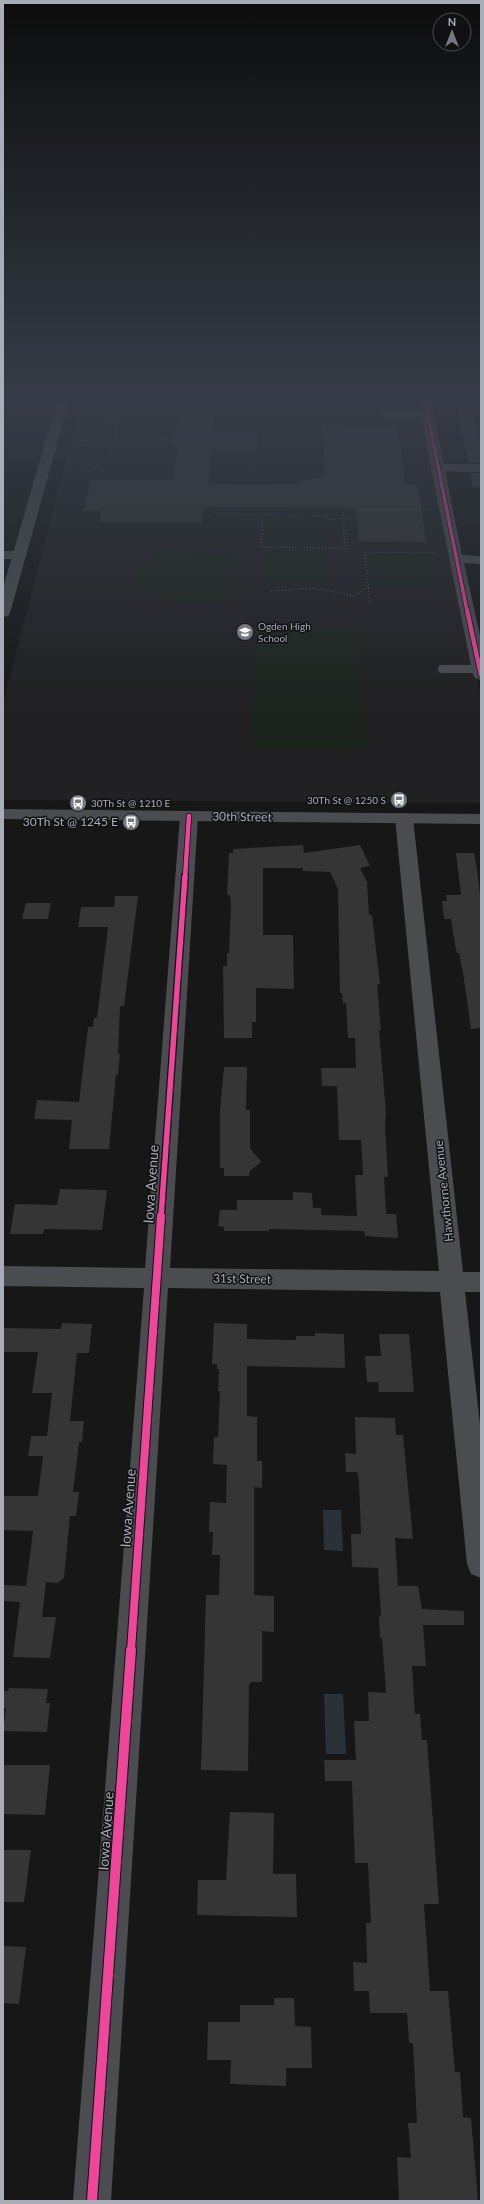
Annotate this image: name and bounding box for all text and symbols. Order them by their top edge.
north arrow [432,12,472,52]
text: N [448,15,456,28]
place label: Ogden High School [258,620,311,644]
school or university icon: Ogden High School [235,622,255,642]
bus stop icon: 30Th St @ 1250 S [389,790,409,810]
bus stop icon: 30Th St @ 1210 E [68,793,88,813]
place label: 30Th St @ 1250 S [307,794,386,806]
place label: 30Th St @ 1210 E [91,797,171,809]
street label: 30th Street [212,808,273,825]
bus stop icon: 30Th St @ 1245 E [121,812,141,832]
place label: 30Th St @ 1245 E [23,814,118,829]
street label: Hawthorne Avenue [431,1140,456,1243]
street label: Iowa Avenue [139,1144,162,1224]
street label: 31st Street [213,1270,272,1287]
street label: Iowa Avenue [116,1468,139,1548]
street label: Iowa Avenue [94,1791,117,1871]

